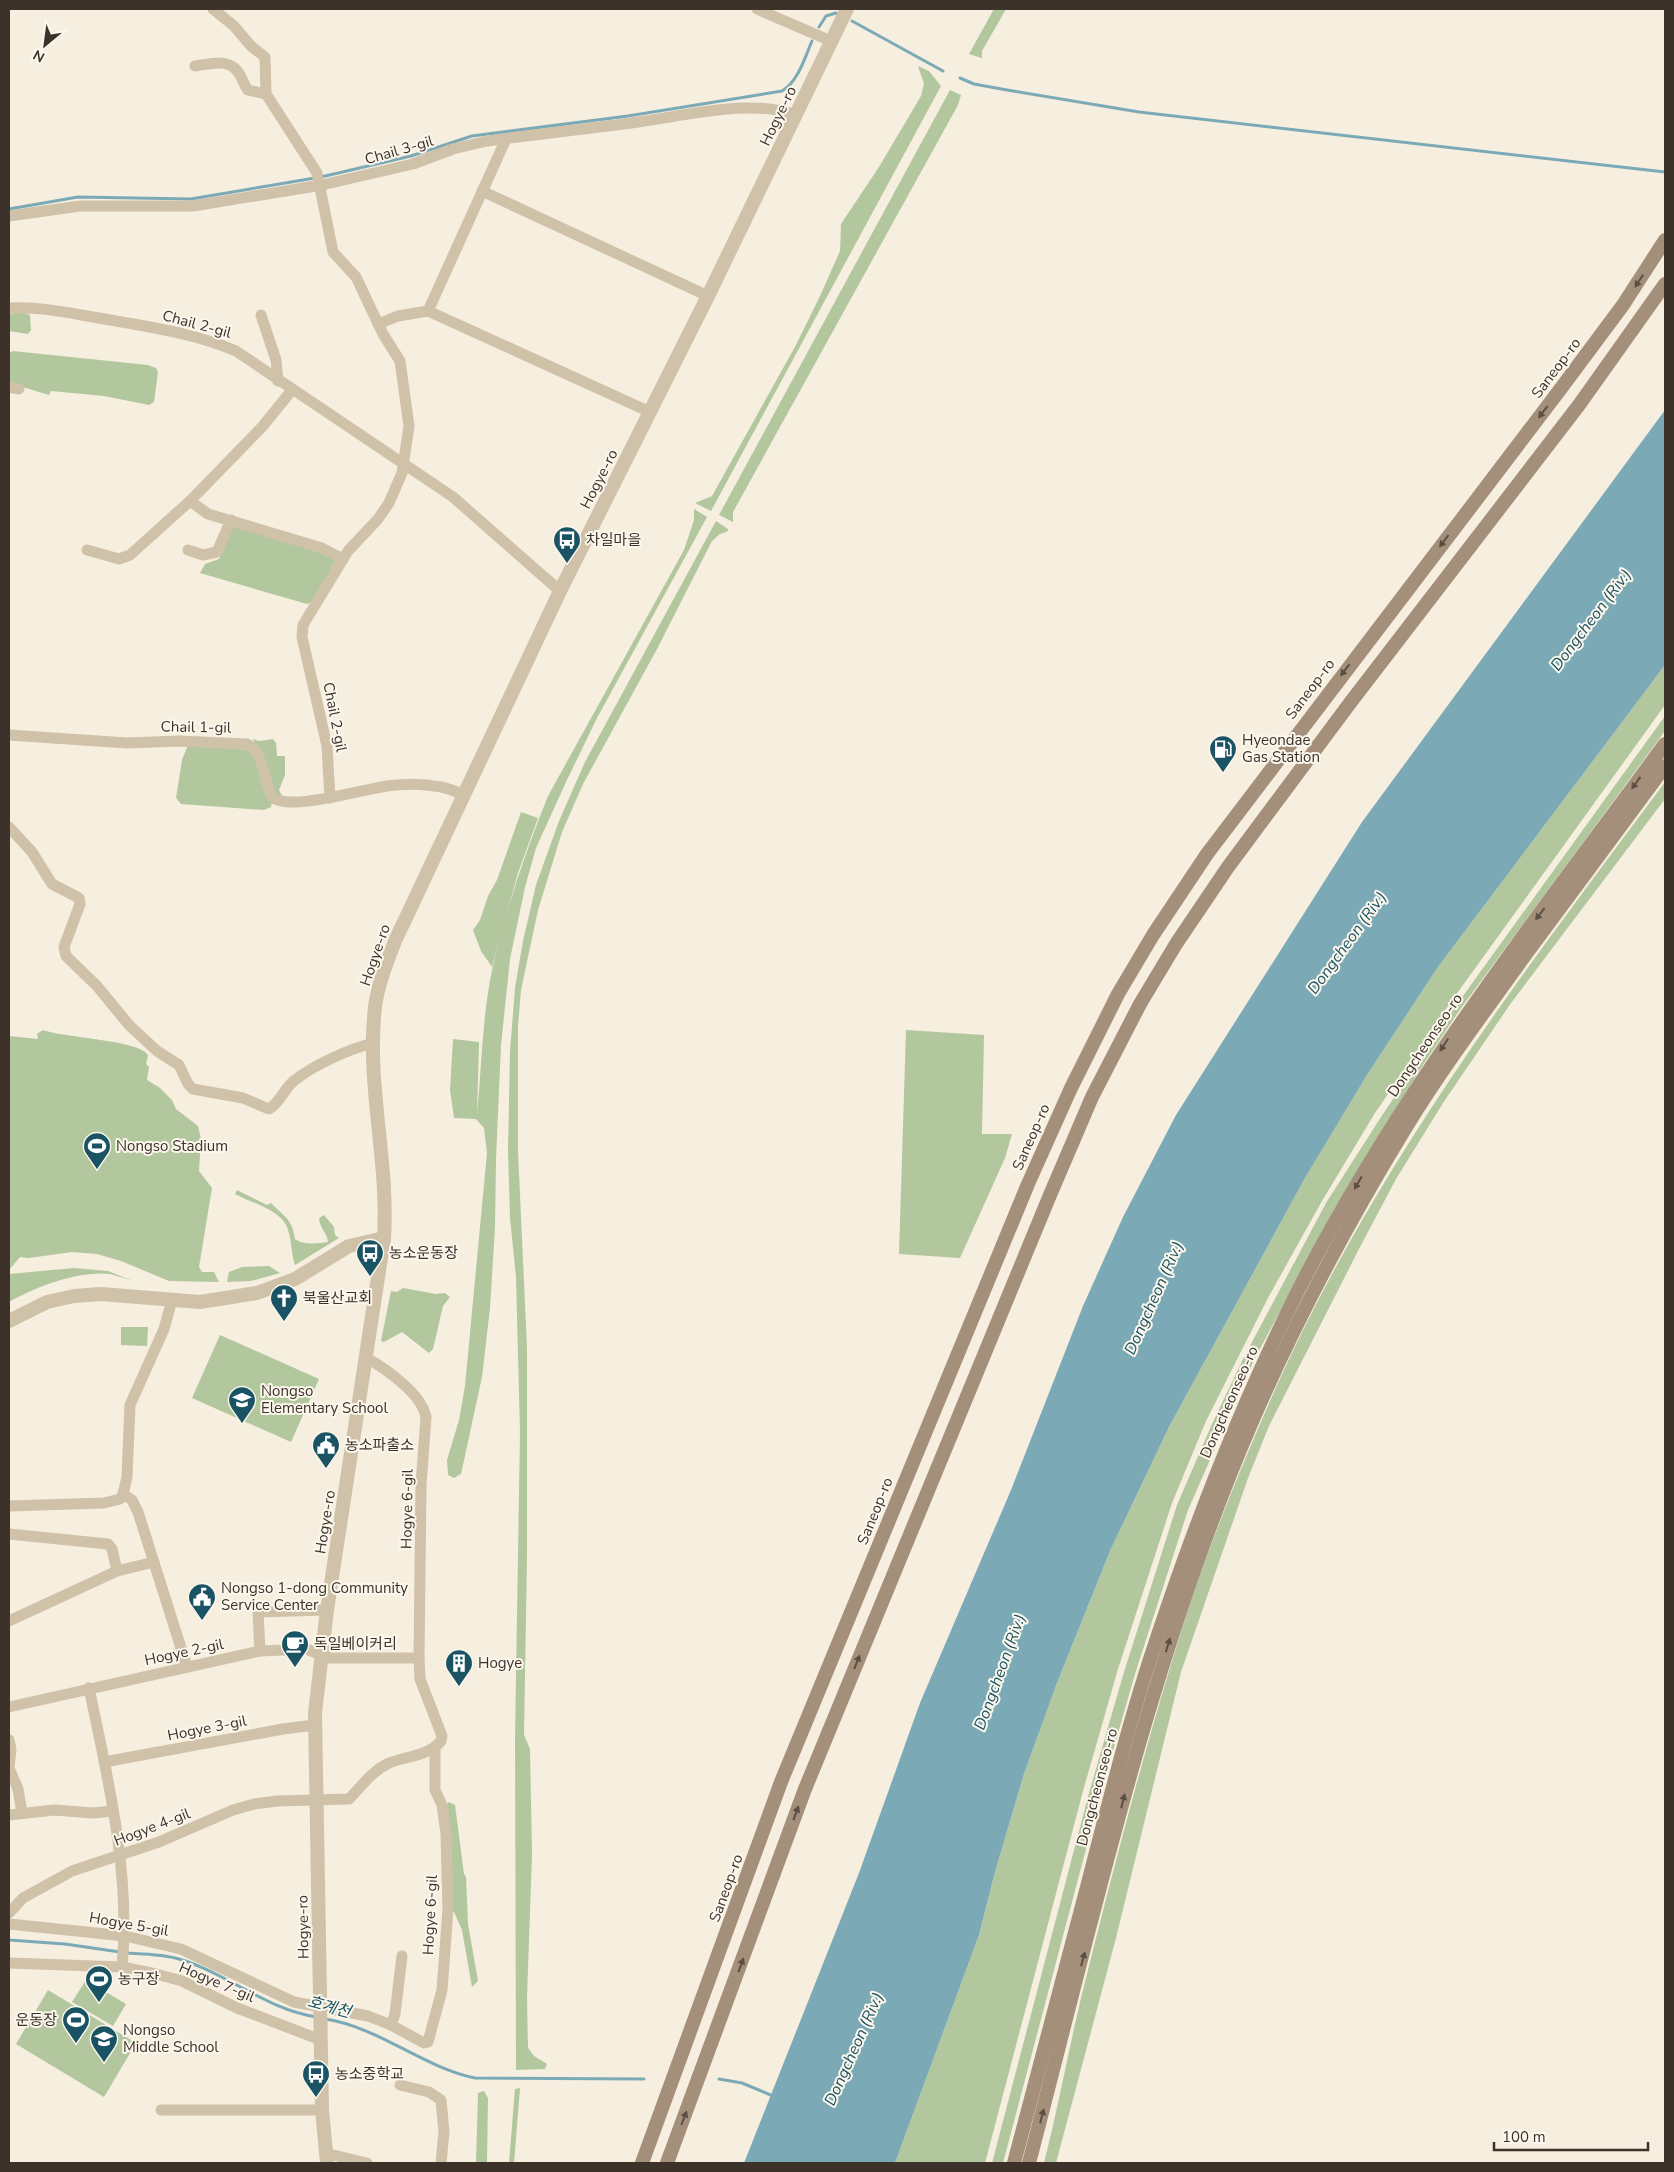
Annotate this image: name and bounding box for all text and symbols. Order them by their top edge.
north arrow [20,20,70,70]
text: N [30,45,48,67]
street label: Hogye-ro [755,83,801,149]
street label: Chail 3-gil [362,130,436,169]
one-way arrow [1634,274,1644,288]
street label: Chail 2-gil [160,305,234,343]
street label: Saneop-ro [1527,334,1585,402]
one-way arrow [1537,405,1548,418]
street label: Hogye-ro [575,446,623,512]
bus stop icon: 차일마을 [552,525,582,564]
place label: 차일마을 [586,530,641,550]
one-way arrow [1439,534,1449,548]
water label: Dongcheon (Riv.) [1546,565,1636,675]
street label: Saneop-ro [1281,655,1339,723]
one-way arrow [1340,664,1351,677]
street label: Chail 2-gil [318,680,352,754]
street label: Chail 1-gil [161,716,232,738]
place label: Hyeondae Gas Station [1242,730,1320,767]
fuel station icon: Hyeondae Gas Station [1208,734,1238,773]
one-way arrow [1631,776,1642,789]
water label: Dongcheon (Riv.) [1302,887,1392,999]
one-way arrow [1535,907,1545,921]
street label: Hogye-ro [355,921,395,989]
street label: Dongcheonseo-ro [1383,989,1467,1101]
one-way arrow [1439,1038,1449,1052]
street label: Saneop-ro [1007,1101,1055,1173]
sports icon: Nongso Stadium [82,1131,112,1170]
place label: Nongso Stadium [116,1136,228,1156]
one-way arrow [1354,1176,1363,1190]
bus stop icon: 농소운동장 [355,1238,385,1277]
water label: Dongcheon (Riv.) [1119,1238,1189,1358]
place label: 농소운동장 [389,1243,458,1263]
church icon: 북울산교회 [269,1283,299,1322]
place label: 북울산교회 [303,1288,372,1308]
street label: Dongcheonseo-ro [1195,1343,1263,1461]
place label: Nongso Elementary School [261,1381,388,1418]
school or university icon: Nongso Elementary School [227,1385,257,1424]
public building icon: 농소파출소 [311,1430,341,1469]
place label: 농소파출소 [345,1435,414,1455]
street label: Hogye 6-gil [396,1468,418,1549]
street label: Saneop-ro [852,1474,898,1548]
street label: Hogye-ro [310,1489,340,1555]
place label: Nongso 1-dong Community Service Center [221,1578,408,1615]
public building icon: Nongso 1-dong Community Service Center [187,1582,217,1621]
water label: Dongcheon (Riv.) [969,1611,1031,1733]
cafe icon: 독일베이커리 [280,1629,310,1668]
street label: Hogye 2-gil [143,1634,226,1670]
place label: 독일베이커리 [314,1634,397,1654]
one-way arrow [1165,1638,1173,1653]
building icon: Hogye [444,1648,474,1687]
place label: Hogye [478,1653,522,1673]
one-way arrow [853,1654,861,1669]
street label: Hogye 3-gil [166,1710,249,1745]
street label: Dongcheonseo-ro [1072,1726,1122,1848]
one-way arrow [1119,1794,1127,1809]
street label: Hogye 4-gil [111,1803,194,1851]
one-way arrow [793,1805,800,1820]
street label: Saneop-ro [704,1851,748,1925]
street label: Hogye 6-gil [418,1874,442,1956]
street label: Hogye-ro [292,1895,314,1959]
street label: Hogye 5-gil [88,1907,171,1941]
one-way arrow [1079,1951,1087,1966]
street label: Hogye 7-gil [176,1957,258,2007]
one-way arrow [738,1958,745,1973]
sports icon: 농구장 [84,1964,114,2003]
place label: 농구장 [118,1969,160,1989]
water label: Dongcheon (Riv.) [819,1989,889,2109]
water label: 호계천 [305,1991,355,2024]
sports icon: 운동장 [61,2005,91,2044]
place label: 운동장 [16,2010,57,2030]
place label: Nongso Middle School [123,2020,219,2057]
school or university icon: Nongso Middle School [89,2024,119,2063]
bus stop icon: 농소중학교 [301,2059,331,2098]
place label: 농소중학교 [335,2064,404,2084]
one-way arrow [1038,2109,1046,2124]
one-way arrow [681,2110,688,2125]
scale bar [1494,2120,1648,2152]
text: 100 m [1502,2127,1546,2147]

